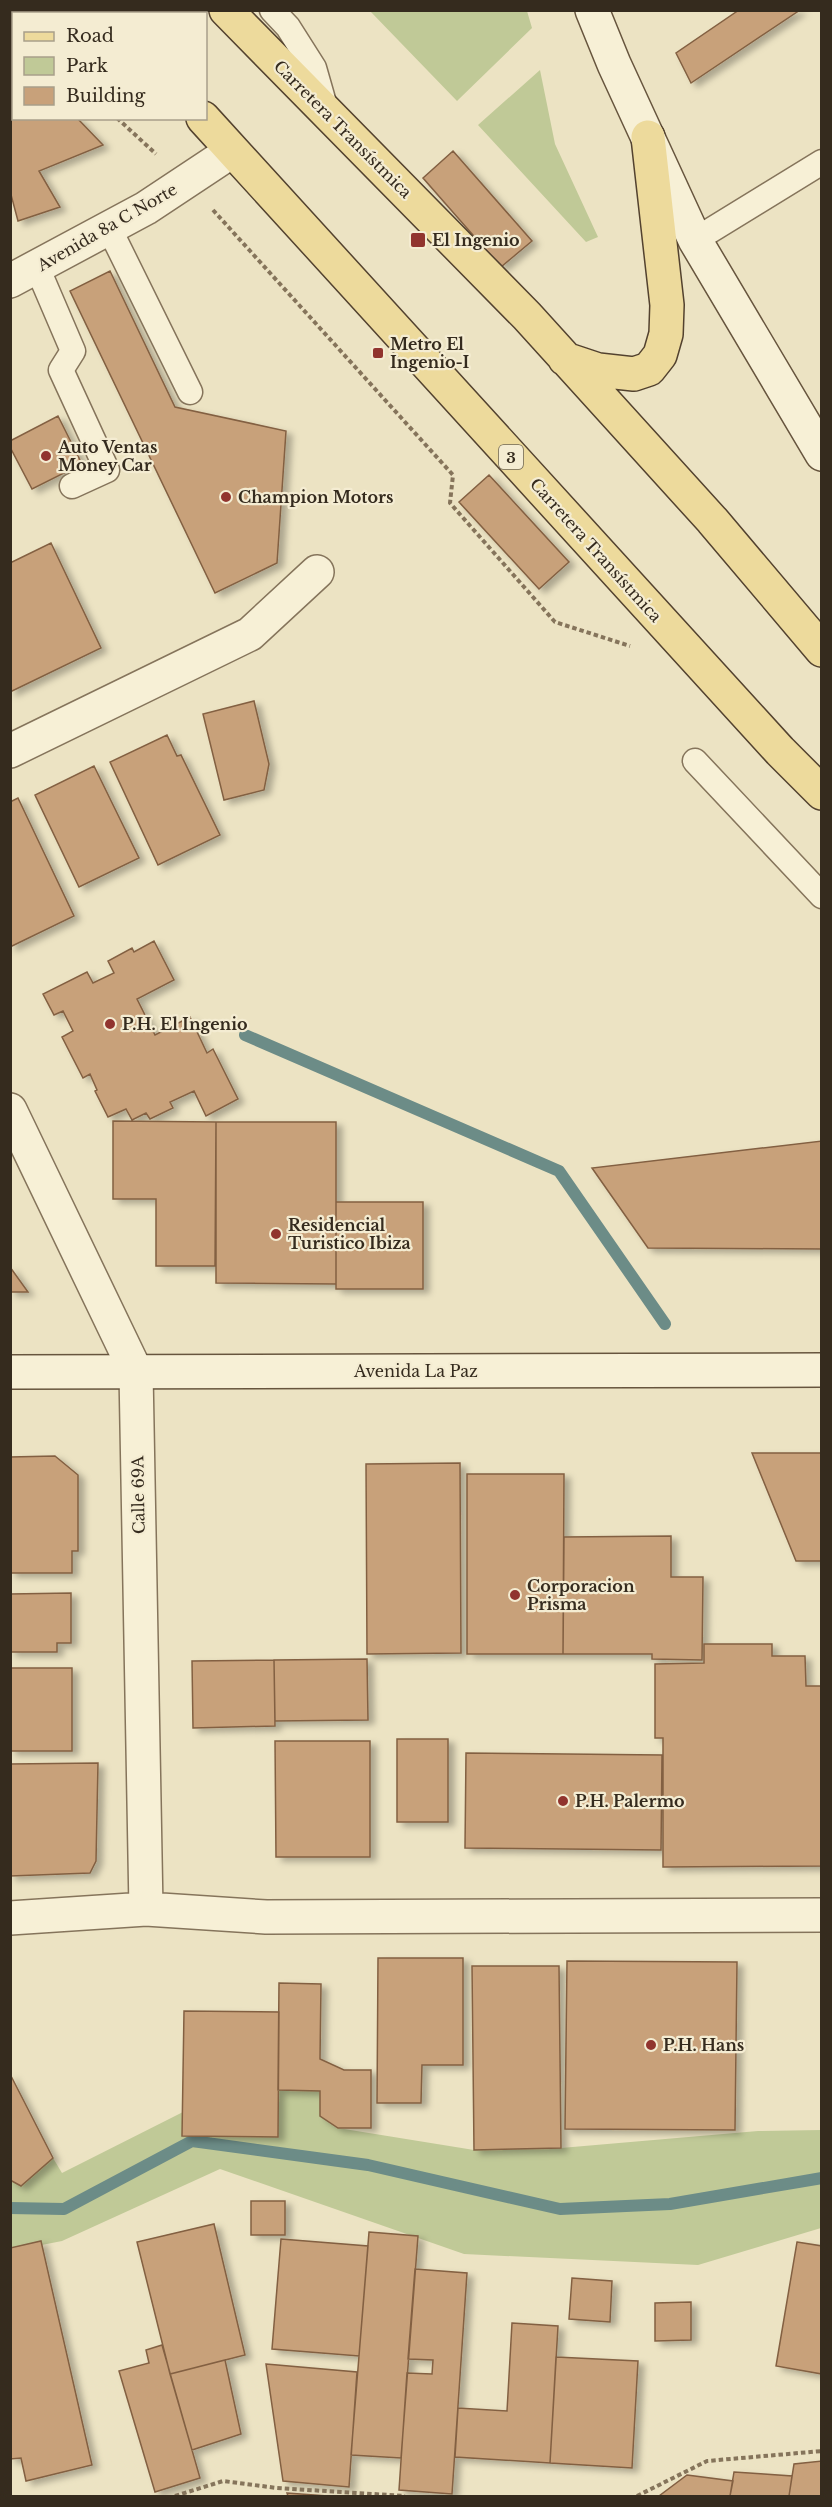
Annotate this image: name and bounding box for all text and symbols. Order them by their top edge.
legend [12,12,207,120]
text: Road [66,25,114,47]
text: Park [66,55,108,77]
street label: Carretera Transístmica [270,56,416,202]
text: Building [66,85,145,107]
street label: Avenida 8a C Norte [33,179,181,276]
place label: El Ingenio [432,230,520,250]
marker: El Ingenio [409,231,427,249]
place label: Metro El Ingenio-I [390,334,470,372]
marker: Metro El Ingenio-I [371,346,385,360]
place label: Auto Ventas Money Car [57,437,157,475]
road number: 3 [499,445,523,469]
marker: Auto Ventas Money Car [39,449,53,463]
street label: Carretera Transístmica [526,474,666,626]
place label: Champion Motors [238,487,393,507]
marker: Champion Motors [219,490,233,504]
place label: P.H. El Ingenio [122,1014,248,1034]
marker: P.H. El Ingenio [103,1017,117,1031]
place label: Residencial Turistico Ibiza [288,1215,411,1253]
marker: Residencial Turistico Ibiza [269,1227,283,1241]
street label: Avenida La Paz [353,1361,478,1381]
street label: Calle 69A [127,1455,149,1534]
place label: Corporacion Prisma [527,1576,635,1614]
marker: Corporacion Prisma [508,1588,522,1602]
place label: P.H. Palermo [575,1791,685,1811]
marker: P.H. Palermo [556,1794,570,1808]
place label: P.H. Hans [663,2035,744,2055]
marker: P.H. Hans [644,2038,658,2052]

